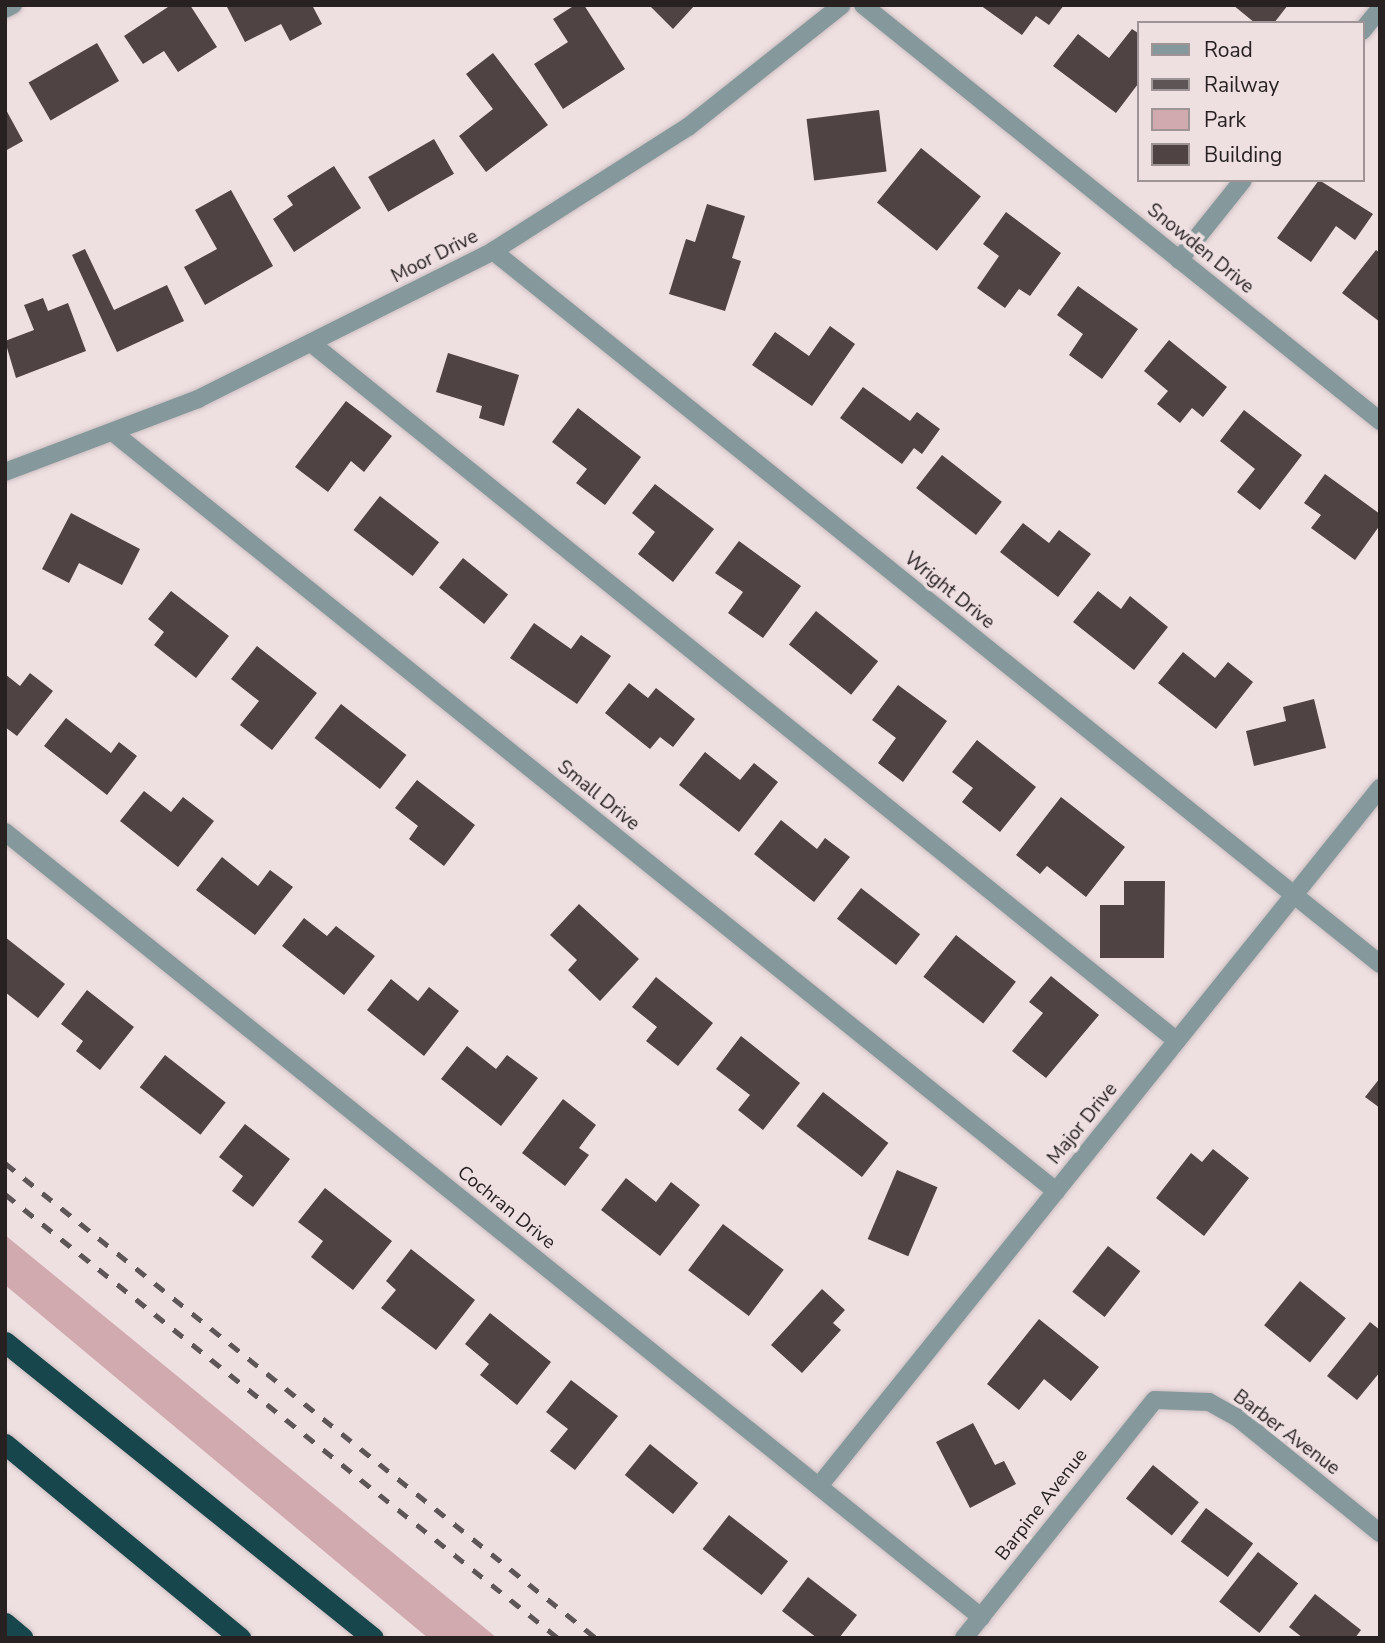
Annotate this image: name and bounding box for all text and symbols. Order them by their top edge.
legend [1136,21,1364,182]
text: Road [1204,36,1253,64]
text: Railway [1204,71,1279,99]
text: Park [1204,106,1246,134]
text: Building [1204,141,1282,169]
street label: Snowden Drive [1142,199,1258,299]
street label: Moor Drive [388,225,482,289]
street label: Wright Drive [899,548,999,634]
street label: Small Drive [552,756,644,836]
street label: Major Drive [1043,1079,1123,1169]
street label: Cochran Drive [452,1161,560,1255]
street label: Barber Avenue [1228,1386,1344,1480]
street label: Barpine Avenue [991,1445,1093,1565]

